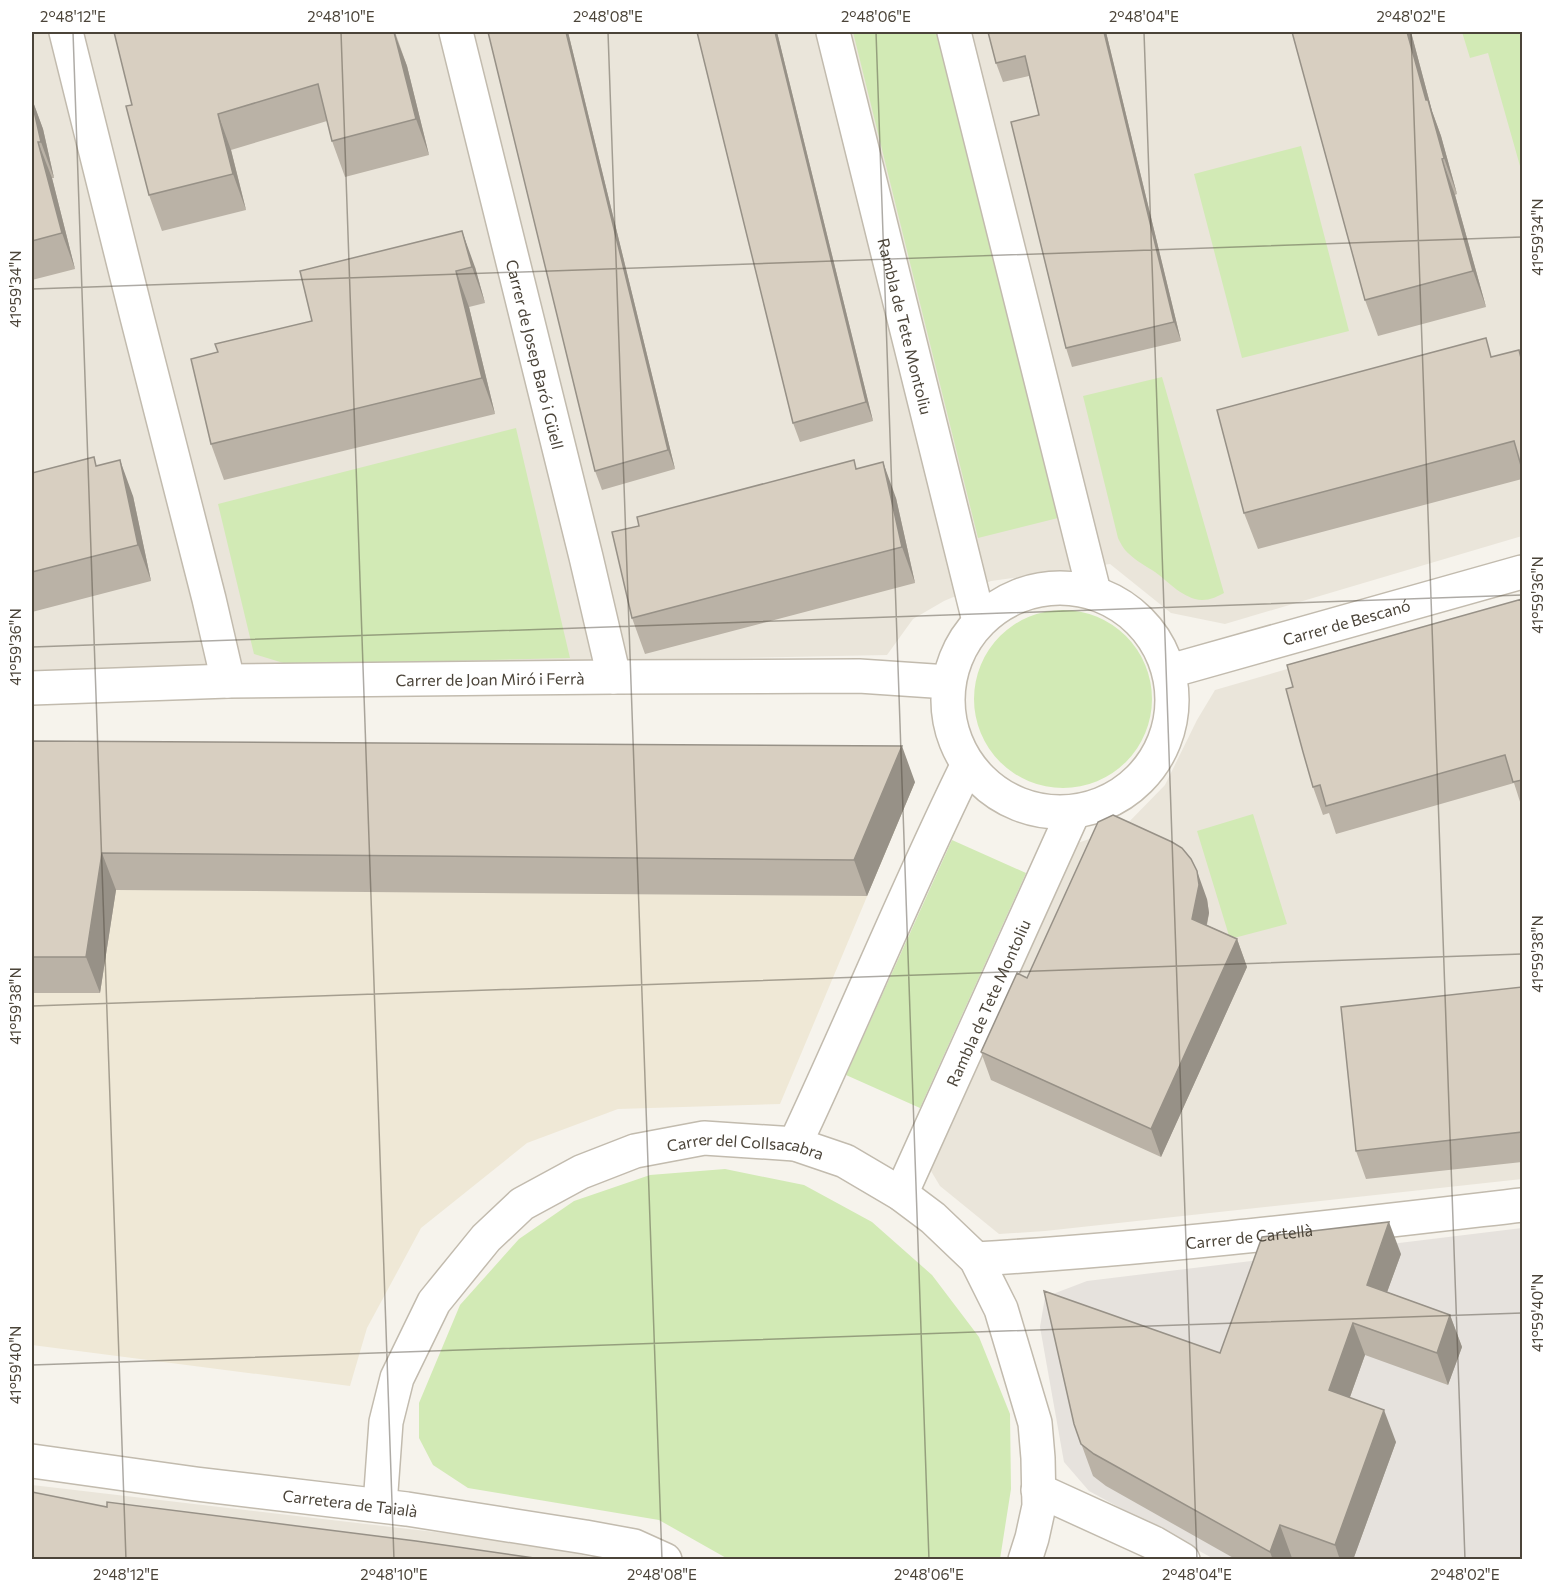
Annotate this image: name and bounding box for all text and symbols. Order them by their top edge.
text: 2°48'12"E [40,7,106,25]
text: 2°48'10"E [307,7,375,25]
text: 2°48'08"E [573,7,643,25]
text: 2°48'06"E [841,7,911,25]
text: 2°48'04"E [1109,7,1179,25]
text: 2°48'02"E [1376,7,1446,25]
text: 41°59'34"N [1528,198,1546,276]
street label: Rambla de Tete Montoliu [875,236,937,416]
text: 41°59'34"N [6,250,24,328]
street label: Carrer de Josep Baró i Güell [503,257,568,451]
text: 41°59'36"N [1528,556,1546,634]
street label: Carrer de Bescanó [1280,594,1412,648]
text: 41°59'36"N [6,608,24,686]
street label: Carrer de Joan Miró i Ferrà [395,668,584,689]
text: 41°59'38"N [1528,915,1546,993]
street label: Rambla de Tete Montoliu [941,916,1033,1089]
text: 41°59'38"N [6,967,24,1045]
street label: Carrer del Collsacabra [665,1128,827,1163]
street label: Carrer de Cartellà [1185,1220,1314,1252]
text: 41°59'40"N [1528,1274,1546,1352]
text: 41°59'40"N [6,1326,24,1404]
street label: Carretera de Taialà [282,1485,419,1520]
text: 2°48'12"E [93,1565,159,1583]
text: 2°48'10"E [360,1565,428,1583]
text: 2°48'08"E [627,1565,697,1583]
text: 2°48'06"E [894,1565,964,1583]
text: 2°48'04"E [1162,1565,1232,1583]
text: 2°48'02"E [1430,1565,1500,1583]

